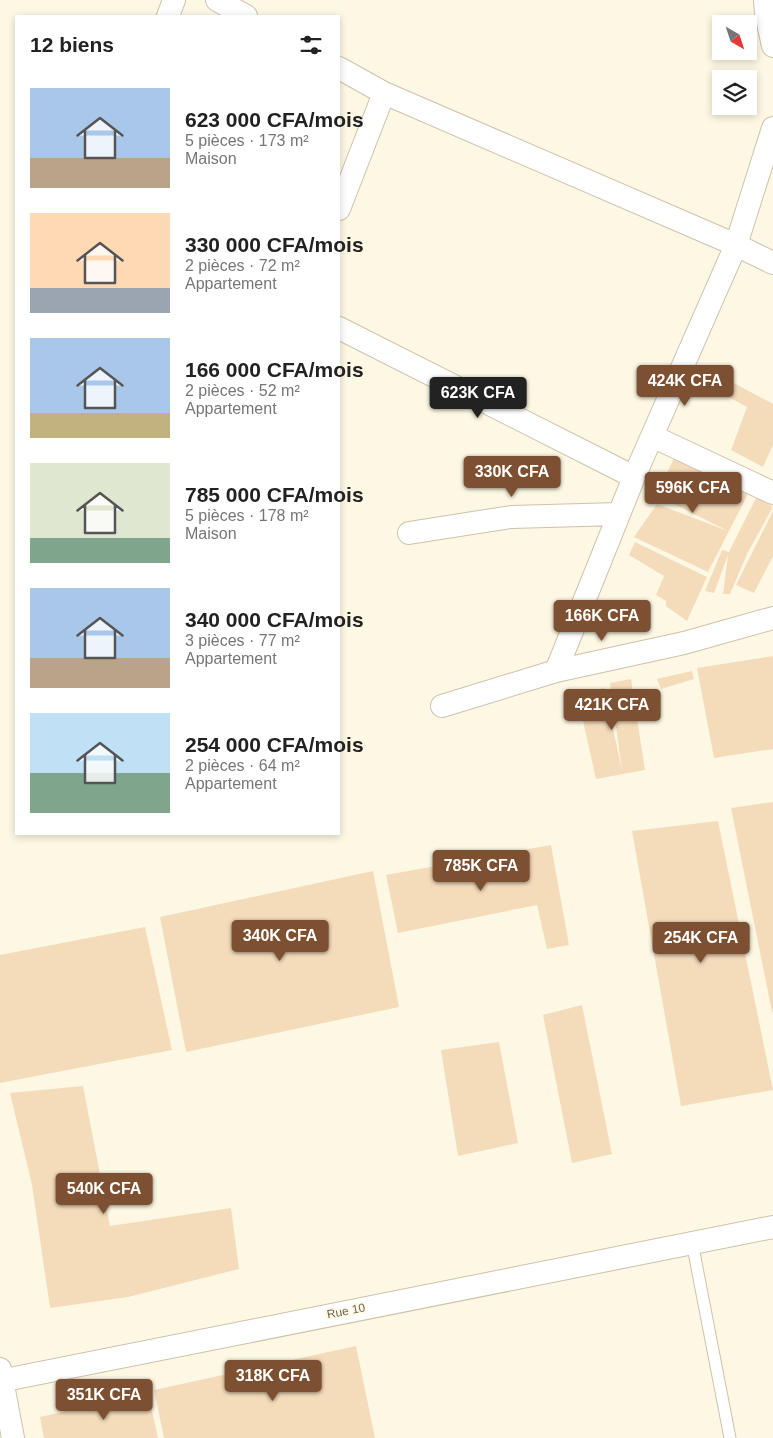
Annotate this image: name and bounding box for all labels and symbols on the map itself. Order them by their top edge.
north arrow [712,15,758,60]
pin: 424K CFA [633,364,737,407]
pin: 623K CFA [426,376,530,419]
pin: 330K CFA [460,456,564,498]
pin: 596K CFA [641,472,745,514]
pin: 166K CFA [550,600,654,642]
pin: 421K CFA [560,688,664,731]
pin: 785K CFA [429,850,533,892]
pin: 340K CFA [228,920,332,962]
pin: 254K CFA [649,922,753,964]
pin: 540K CFA [52,1172,156,1215]
street label: Rue 10 [326,1300,367,1322]
pin: 318K CFA [221,1360,325,1402]
pin: 351K CFA [52,1378,156,1421]

